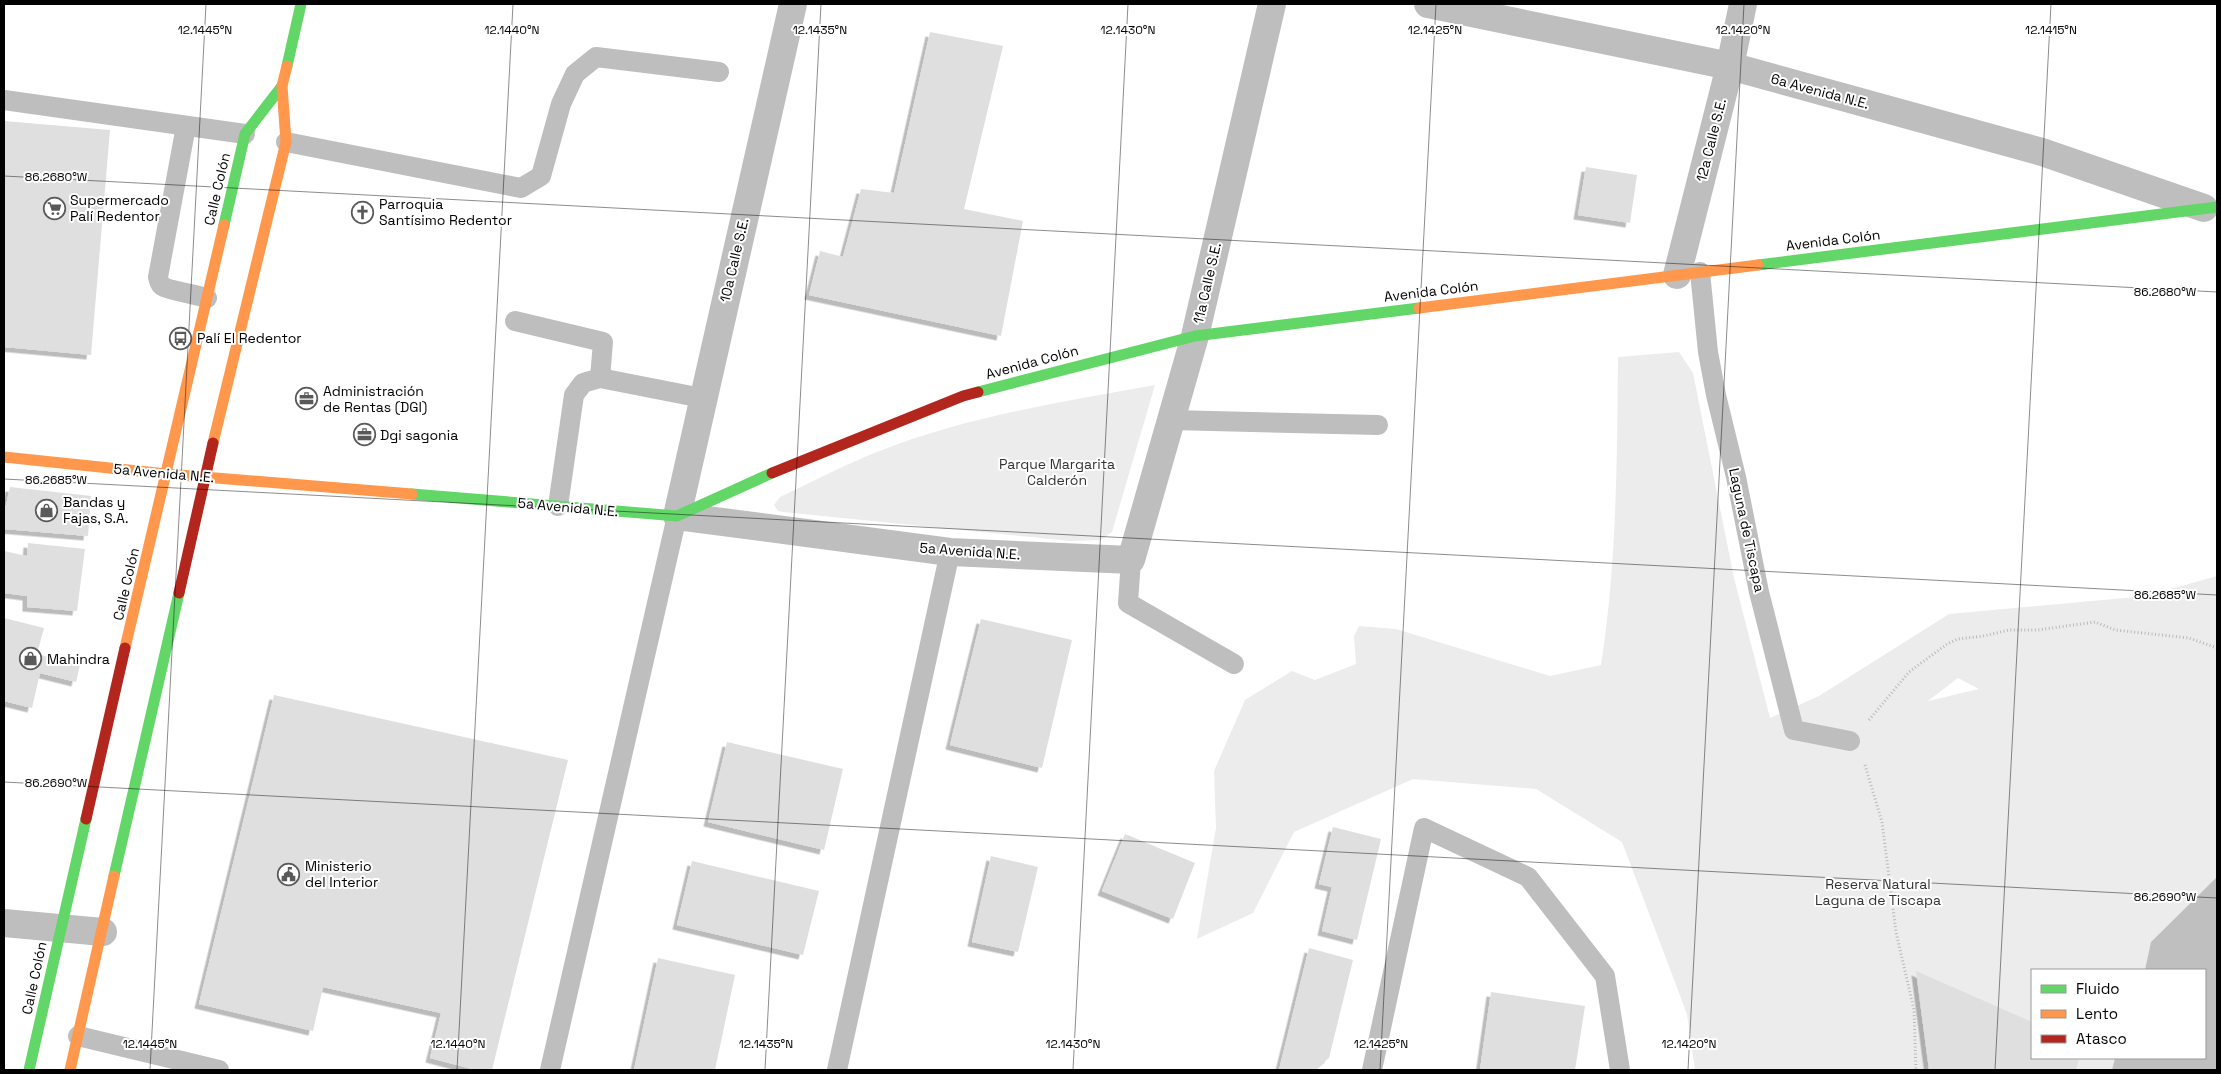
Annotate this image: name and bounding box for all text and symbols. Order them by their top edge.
text: 12.1445°N [178,22,232,38]
text: 12.1440°N [484,22,540,38]
text: 12.1435°N [793,22,847,38]
text: 12.1430°N [1101,22,1155,38]
text: 12.1425°N [1408,22,1462,38]
text: 12.1420°N [1716,22,1770,38]
text: 12.1415°N [2025,22,2077,38]
street label: 6a Avenida N.E. [1769,69,1871,113]
street label: 12a Calle S.E. [1692,96,1730,184]
street label: Calle Colón [200,151,234,227]
text: 86.2680°W [25,169,88,185]
place label: Supermercado Palí Redentor [70,191,169,225]
place label: Parroquia Santísimo Redentor [379,195,512,229]
supermarket icon: Supermercado Palí Redentor [42,196,66,220]
church icon: Parroquia Santísimo Redentor [351,200,375,224]
street label: 10a Calle S.E. [716,216,752,304]
street label: Avenida Colón [1785,225,1881,255]
street label: 11a Calle S.E. [1189,241,1225,325]
street label: Avenida Colón [1383,276,1479,306]
text: 86.2680°W [2134,284,2197,300]
bus stop icon: Palí El Redentor [169,326,193,350]
place label: Palí El Redentor [197,329,302,347]
street label: Avenida Colón [984,341,1080,383]
place label: Administración de Rentas (DGI) [323,382,427,416]
office icon: Administración de Rentas (DGI) [295,387,319,411]
office icon: Dgi sagonia [352,423,376,447]
place label: Dgi sagonia [380,426,458,444]
park label: Parque Margarita Calderón [999,455,1115,489]
street label: 5a Avenida N.E. [113,460,215,486]
street label: Laguna de Tiscapa [1725,466,1769,594]
text: 86.2685°W [25,472,88,488]
place label: Bandas y Fajas, S.A. [63,493,128,527]
street label: 5a Avenida N.E. [517,494,619,520]
shop icon: Bandas y Fajas, S.A. [35,498,59,522]
street label: 5a Avenida N.E. [919,539,1021,563]
street label: Calle Colón [109,546,143,622]
text: 86.2685°W [2134,587,2197,603]
shop icon: Mahindra [19,647,43,671]
place label: Mahindra [47,650,110,668]
text: 86.2690°W [25,775,88,791]
place label: Ministerio del Interior [305,857,378,891]
public building icon: Ministerio del Interior [277,862,301,886]
park label: Reserva Natural Laguna de Tiscapa [1815,875,1941,909]
text: 86.2690°W [2134,889,2197,905]
street label: Calle Colón [17,940,51,1016]
legend [2031,969,2206,1059]
text: Fluido [2076,979,2120,998]
text: Lento [2076,1004,2118,1023]
text: Atasco [2076,1029,2127,1048]
text: 12.1445°N [123,1036,177,1052]
text: 12.1440°N [430,1036,486,1052]
text: 12.1435°N [739,1036,793,1052]
text: 12.1430°N [1046,1036,1100,1052]
text: 12.1425°N [1354,1036,1408,1052]
text: 12.1420°N [1662,1036,1716,1052]

